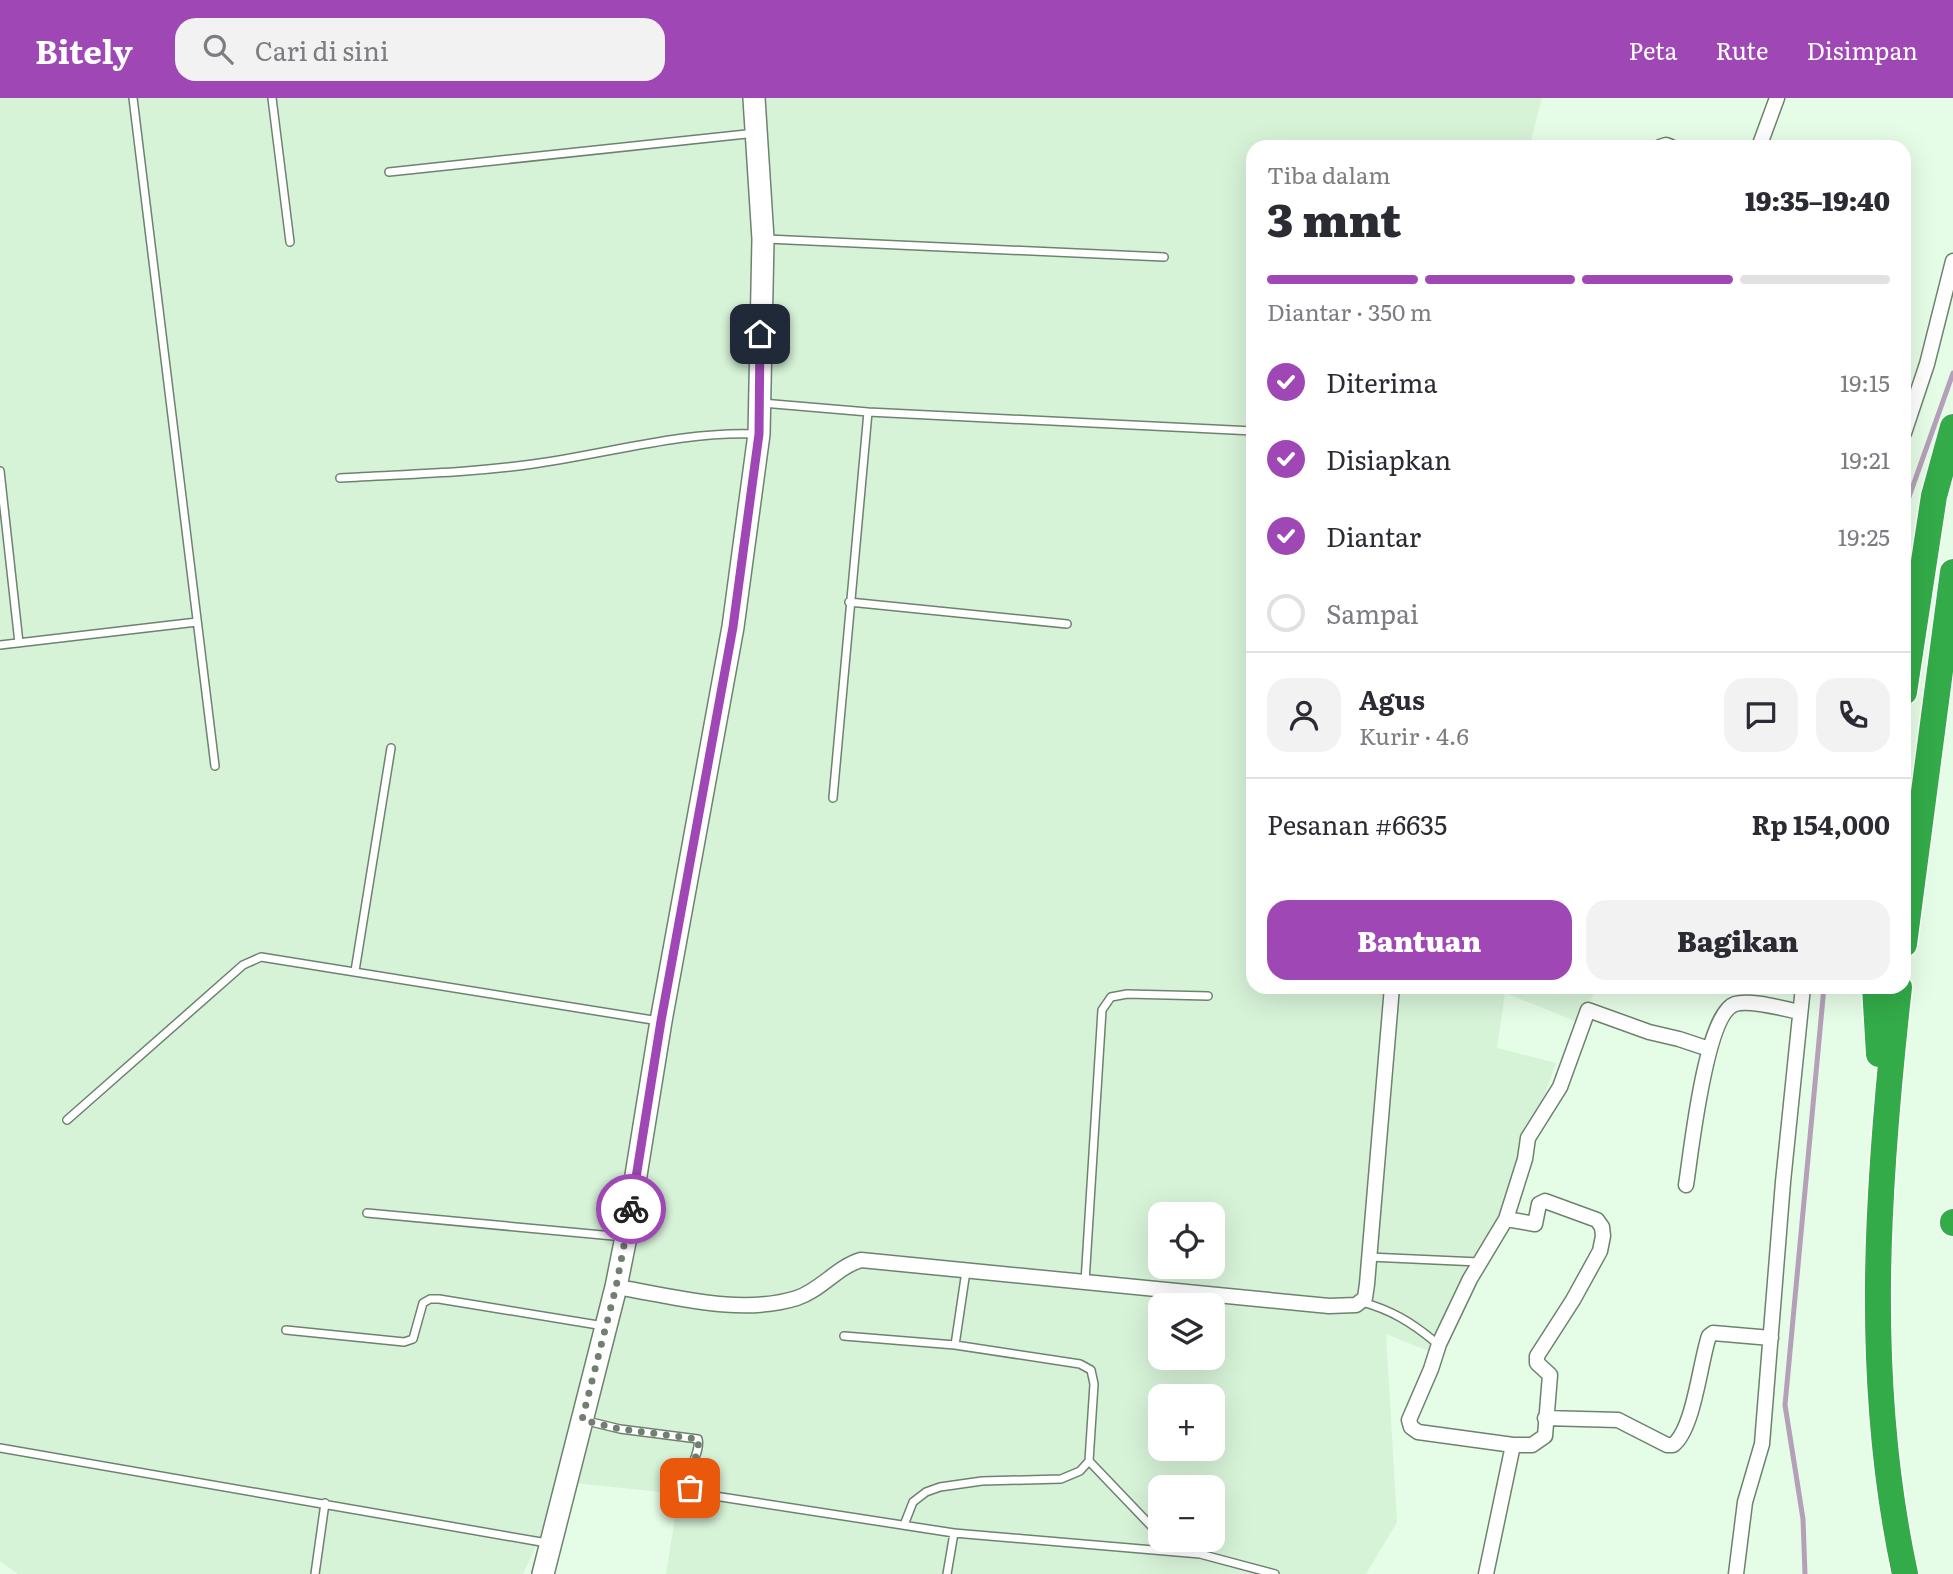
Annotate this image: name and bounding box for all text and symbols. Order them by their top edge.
search box [175,18,665,81]
text: Bitely [35,25,133,74]
icon: search [199,30,237,68]
text: Cari di sini [255,30,389,69]
text: Peta [1629,32,1678,67]
text: Rute [1716,32,1768,67]
text: Disimpan [1806,32,1918,67]
text: Tiba dalam [1267,157,1391,191]
text: 19:35–19:40 [1745,180,1890,219]
text: 3 mnt [1267,183,1401,251]
text: Diantar · 350 m [1267,294,1432,328]
pin [730,304,790,364]
icon: home [741,315,779,353]
text: Diterima [1326,362,1438,401]
icon: check [1267,363,1305,401]
text: 19:15 [1840,365,1890,399]
text: Disiapkan [1326,439,1451,478]
icon: check [1267,440,1305,478]
text: 19:21 [1840,442,1890,476]
text: Diantar [1326,516,1421,555]
icon: check [1267,517,1305,555]
text: 19:25 [1838,519,1890,553]
text: Sampai [1326,593,1419,632]
button: person [1267,678,1341,752]
button: chat [1724,678,1798,752]
button: phone [1816,678,1890,752]
text: Agus [1359,679,1425,718]
text: Kurir · 4.6 [1359,718,1469,752]
text: Pesanan #6635 [1267,804,1447,843]
text: Rp 154,000 [1752,804,1890,843]
button: Bantuan [1267,900,1572,980]
button: Bagikan [1586,900,1890,980]
courier [596,1174,666,1244]
icon: bike [612,1190,650,1228]
map controls [1148,1202,1225,1552]
button: locate [1148,1202,1225,1279]
button: layers [1148,1293,1225,1370]
button: + [1148,1384,1225,1461]
pin [660,1458,720,1518]
icon: bag [671,1469,709,1507]
button: − [1148,1475,1225,1552]

